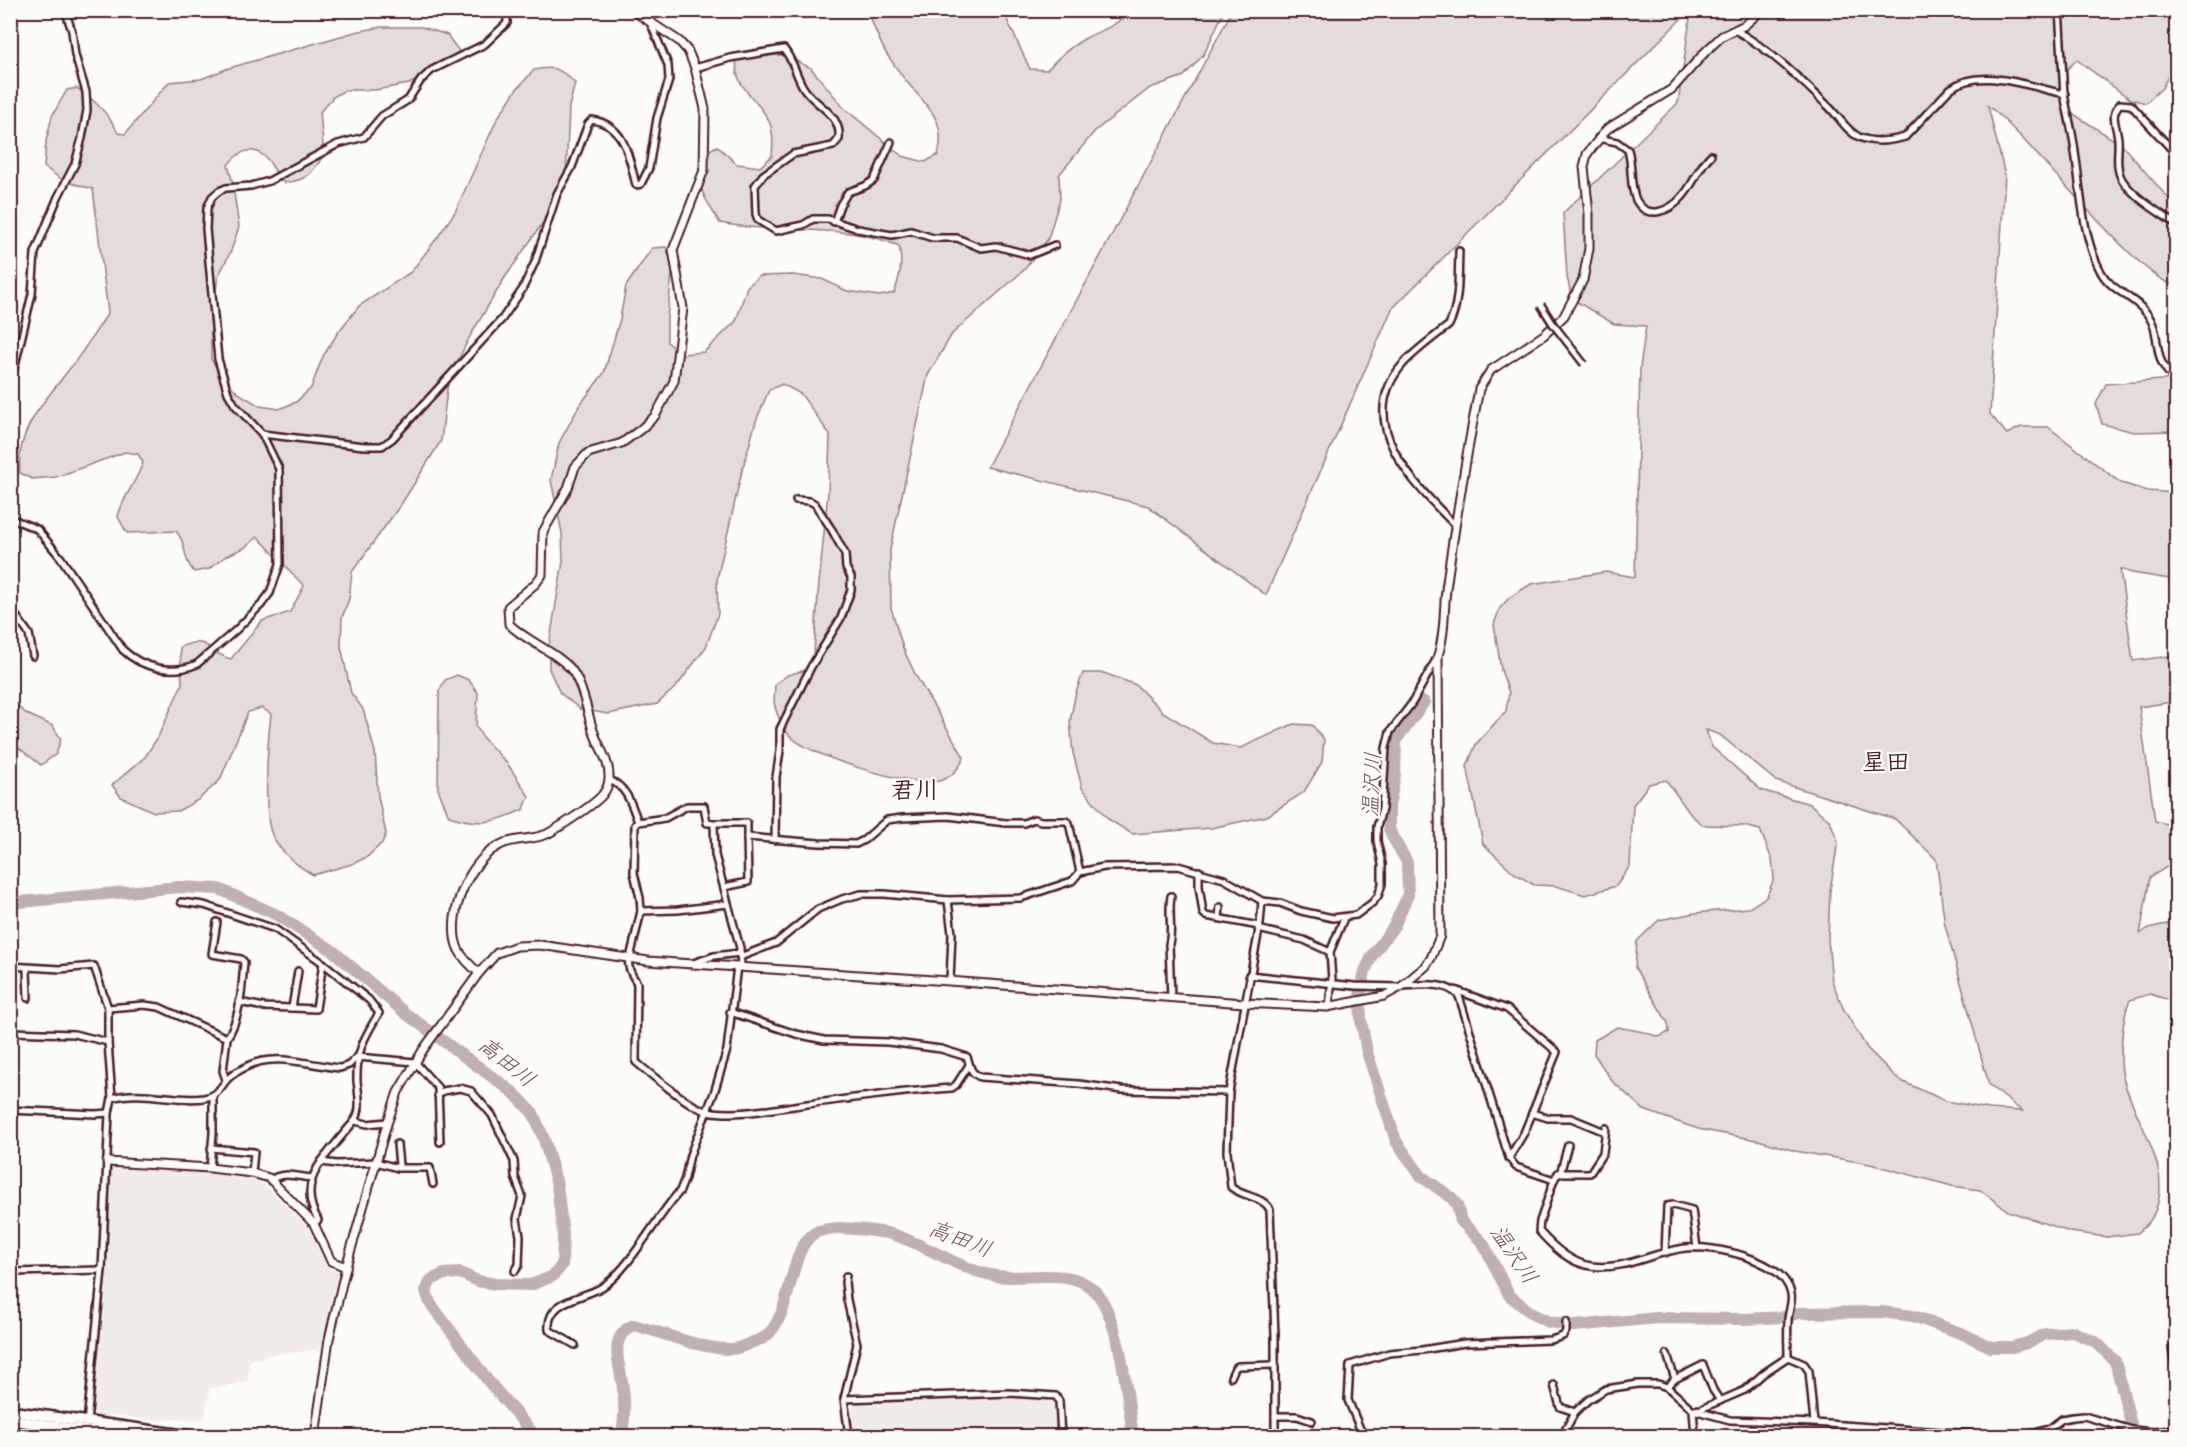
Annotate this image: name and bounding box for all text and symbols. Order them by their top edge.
district label: 星田 [1862,748,1910,779]
water label: 温沢川 [1357,751,1389,819]
district label: 君川 [891,776,939,807]
water label: 高田川 [472,1031,540,1095]
water label: 高田川 [924,1215,996,1265]
water label: 温沢川 [1483,1220,1543,1290]

